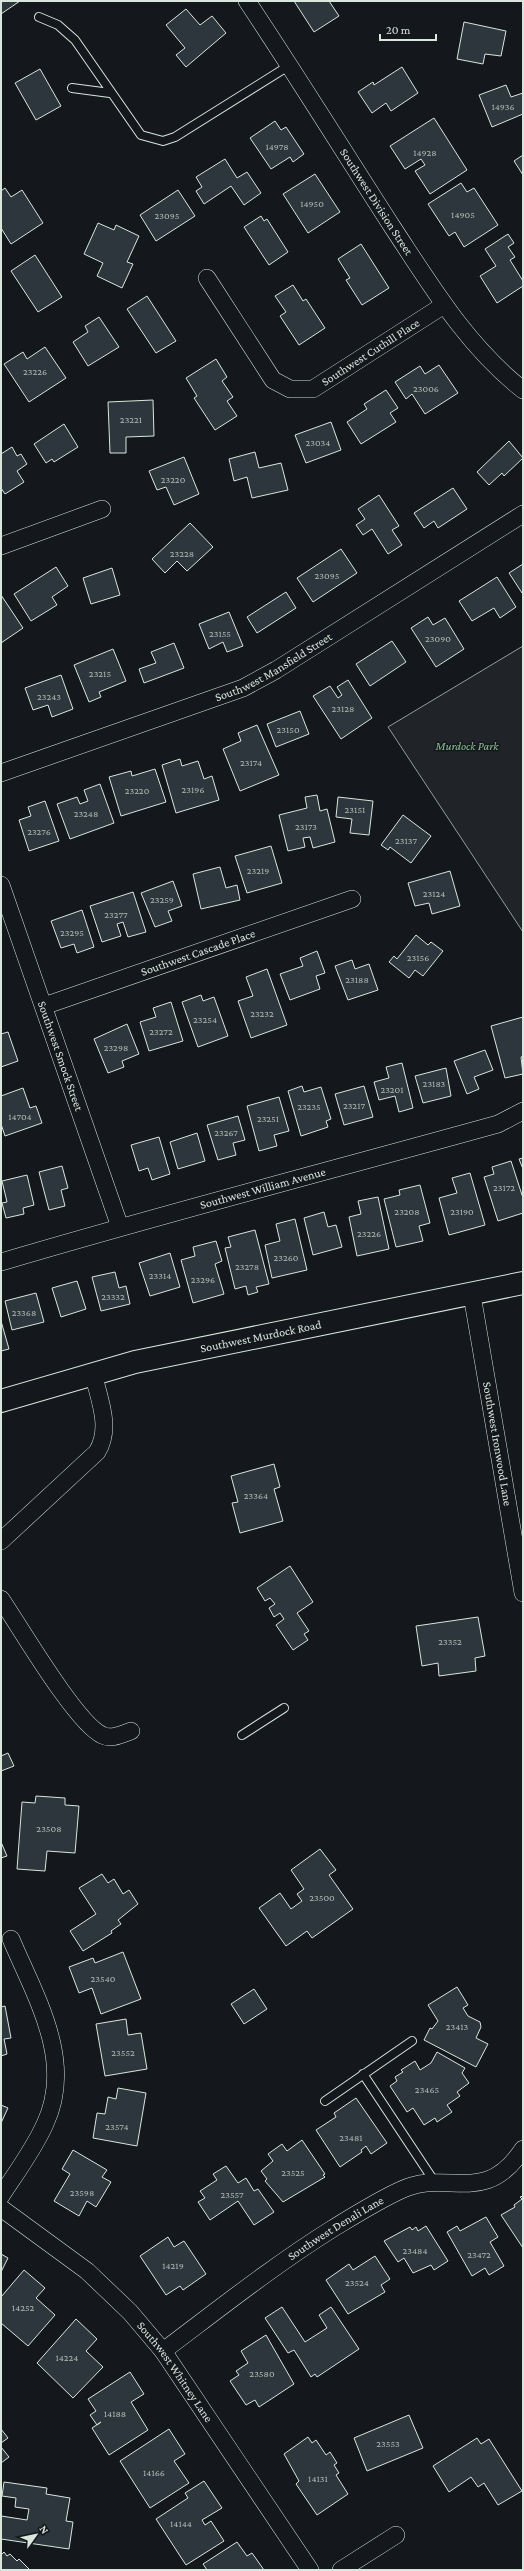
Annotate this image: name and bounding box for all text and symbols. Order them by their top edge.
scale bar [380,16,436,42]
text: 20 m [386,23,411,37]
house number: 14936 [491,101,515,112]
house number: 14978 [265,141,289,152]
street label: Southwest Division Street [337,146,416,259]
house number: 14928 [413,147,437,158]
house number: 14950 [300,198,324,209]
house number: 14905 [451,209,475,220]
house number: 23095 [155,210,180,221]
street label: Southwest Cuthill Place [319,316,422,389]
house number: 23226 [23,366,47,377]
house number: 23006 [413,383,439,394]
house number: 23221 [120,414,142,425]
house number: 23034 [306,437,330,448]
house number: 23220 [161,474,186,485]
house number: 23228 [170,548,194,559]
house number: 23095 [315,570,340,581]
house number: 23155 [209,628,231,639]
street label: Southwest Mansfield Street [213,629,335,704]
house number: 23090 [425,633,451,644]
house number: 23215 [89,668,111,679]
house number: 23243 [37,691,61,702]
house number: 23128 [332,703,354,714]
house number: 23150 [276,724,300,735]
park label: Murdock Park [434,739,499,753]
house number: 23174 [240,757,262,768]
house number: 23196 [182,784,205,795]
house number: 23220 [125,785,150,796]
house number: 23151 [345,804,365,815]
house number: 23248 [74,808,98,819]
house number: 23173 [295,821,317,832]
house number: 23276 [27,826,51,837]
house number: 23137 [395,835,417,846]
house number: 23219 [247,865,269,876]
house number: 23124 [423,888,445,899]
house number: 23259 [150,894,174,905]
house number: 23277 [104,909,128,920]
street label: Southwest Cascade Place [139,926,257,979]
house number: 23295 [60,927,84,938]
house number: 23156 [407,952,429,963]
house number: 23188 [345,974,369,985]
street label: Southwest Smock Street [35,999,86,1114]
house number: 23232 [250,1008,274,1019]
house number: 23254 [193,1014,217,1025]
house number: 23272 [149,1026,173,1037]
house number: 23298 [104,1042,128,1053]
house number: 23183 [423,1078,446,1089]
house number: 23201 [380,1084,404,1095]
house number: 23217 [343,1100,365,1111]
house number: 23235 [297,1101,321,1112]
house number: 14704 [8,1111,32,1122]
house number: 23251 [257,1113,279,1124]
house number: 23267 [214,1127,238,1138]
street label: Southwest William Avenue [198,1164,327,1212]
house number: 23172 [493,1182,515,1193]
house number: 23208 [394,1206,420,1217]
house number: 23190 [450,1206,474,1217]
house number: 23226 [357,1228,381,1239]
house number: 23260 [274,1252,299,1263]
house number: 23278 [235,1261,259,1272]
house number: 23314 [149,1270,171,1281]
house number: 23296 [191,1274,215,1285]
house number: 23332 [101,1291,125,1302]
house number: 23368 [12,1307,36,1318]
street label: Southwest Murdock Road [199,1317,323,1356]
street label: Southwest Ironwood Lane [480,1381,515,1507]
house number: 23364 [244,1490,268,1501]
house number: 23352 [438,1636,462,1647]
house number: 23508 [36,1823,62,1834]
house number: 23500 [309,1892,335,1903]
house number: 23540 [91,1973,116,1984]
house number: 23413 [446,2021,469,2032]
house number: 23552 [111,2047,135,2058]
house number: 23465 [415,2084,439,2095]
house number: 23574 [105,2121,129,2132]
house number: 23481 [339,2132,363,2143]
house number: 23525 [281,2167,305,2178]
house number: 23598 [70,2187,94,2198]
house number: 23557 [220,2189,244,2200]
street label: Southwest Denali Lane [285,2193,386,2263]
house number: 23484 [402,2245,428,2256]
house number: 23472 [467,2249,491,2260]
house number: 14219 [162,2260,184,2271]
house number: 23524 [345,2277,369,2288]
house number: 14252 [12,2302,34,2313]
street label: Southwest Whitney Lane [134,2319,216,2425]
house number: 14224 [56,2352,78,2363]
house number: 23580 [249,2368,275,2379]
house number: 14188 [104,2408,126,2419]
house number: 23553 [376,2438,400,2449]
house number: 14166 [143,2467,165,2478]
house number: 14131 [308,2473,328,2484]
north arrow [16,2515,56,2555]
house number: 14144 [170,2518,192,2529]
text: N [37,2523,52,2536]

